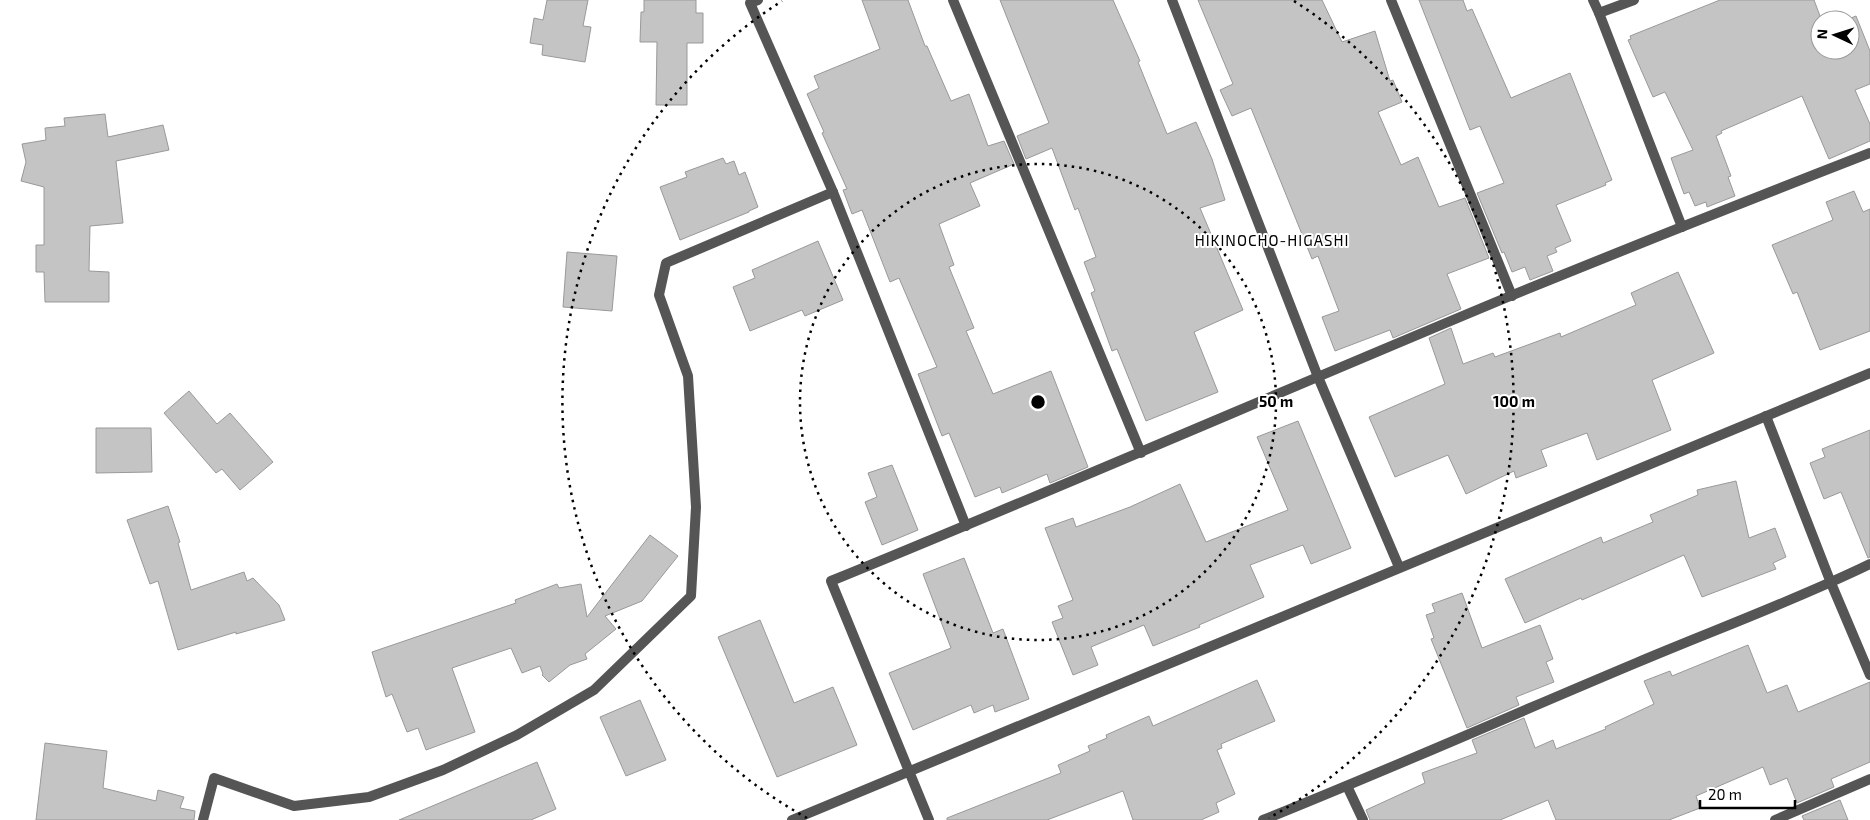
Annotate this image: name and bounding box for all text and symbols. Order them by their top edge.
north arrow [1810,10,1860,60]
text: N [1813,28,1830,40]
district label: HIKINOCHO-HIGASHI [1195,231,1349,249]
text: 50 m [1259,392,1293,410]
text: 100 m [1493,392,1535,410]
centre of rings [1029,393,1047,411]
scale bar [1700,778,1795,810]
text: 20 m [1708,785,1742,803]

